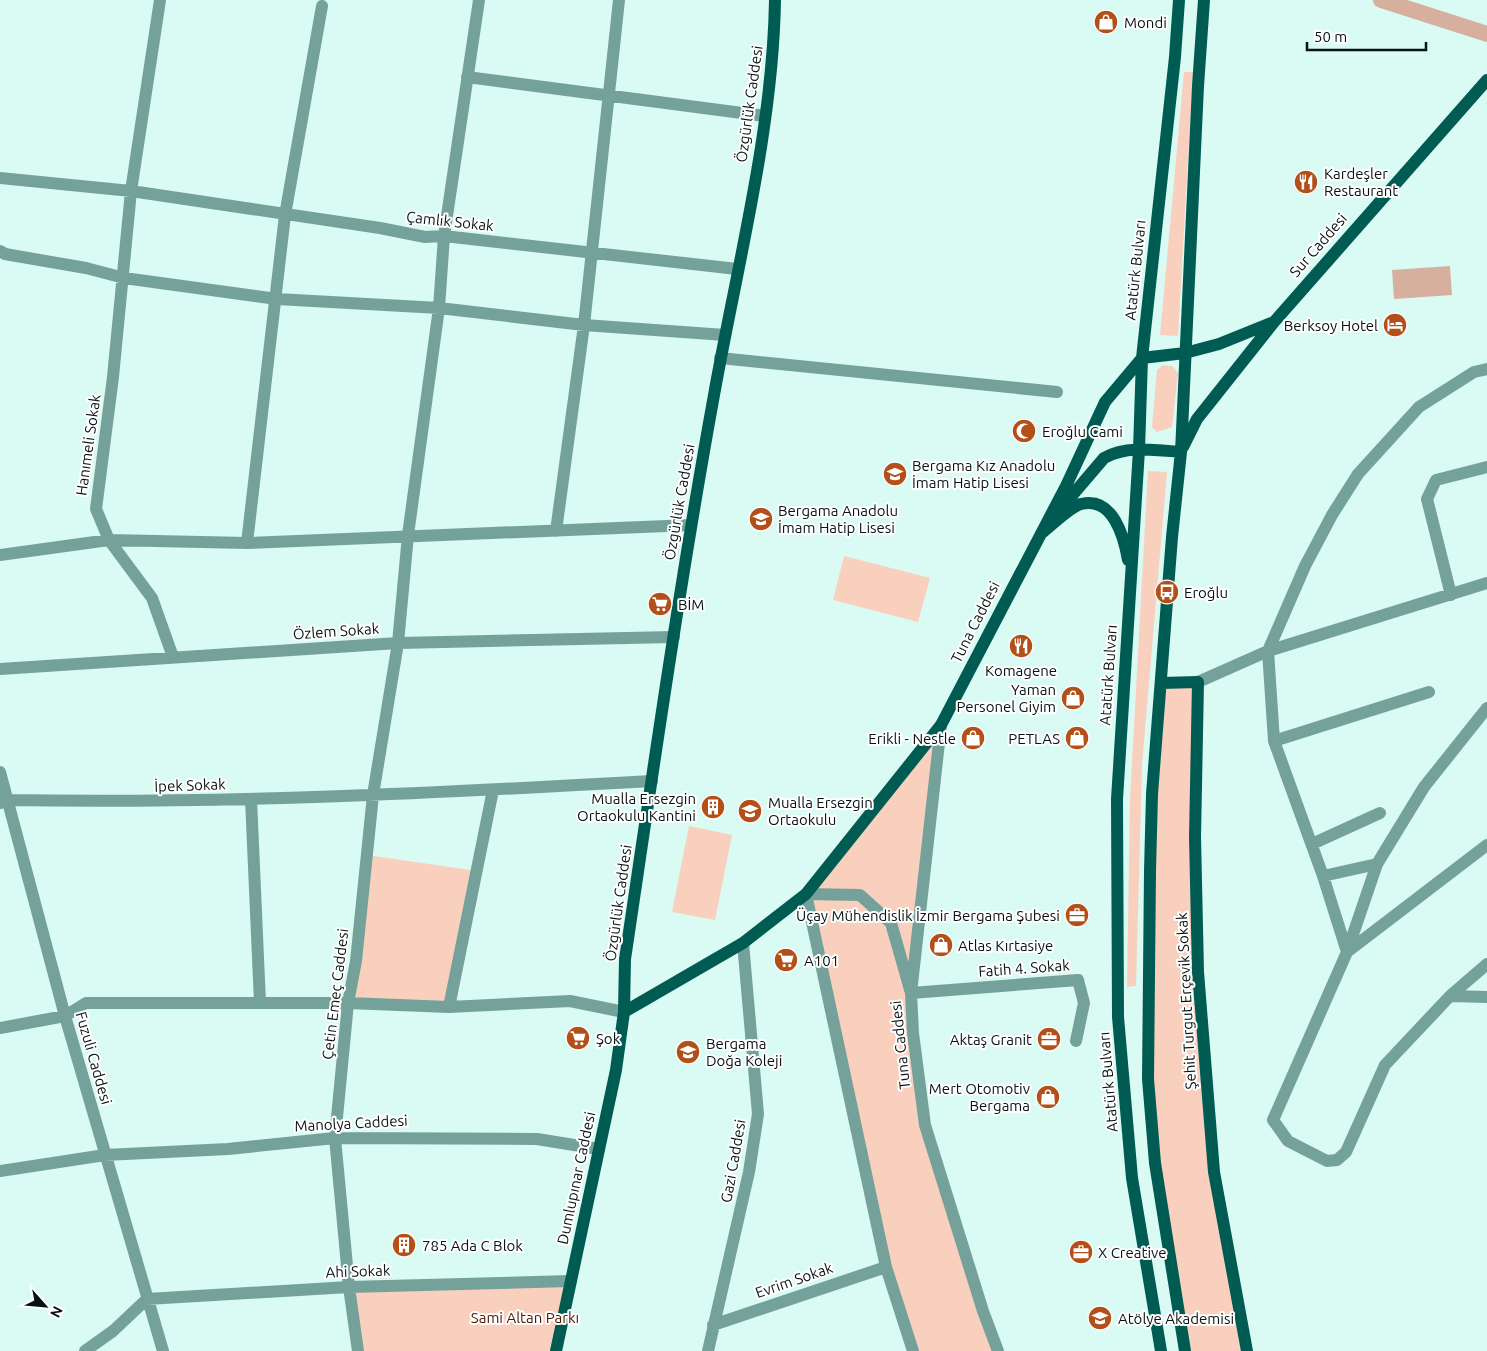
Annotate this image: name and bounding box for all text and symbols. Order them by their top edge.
shop icon: Mondi [1093,9,1119,35]
place label: Mondi [1124,14,1167,31]
scale bar [1307,20,1426,52]
text: 50 m [1314,28,1347,45]
street label: Özgürlük Caddesi [732,45,766,163]
place label: Kardeşler Restaurant [1324,165,1398,199]
restaurant icon: Kardeşler Restaurant [1293,169,1319,195]
street label: Çamlık Sokak [405,208,495,234]
street label: Sur Caddesi [1286,210,1350,280]
street label: Atatürk Bulvarı [1121,219,1149,321]
hotel icon: Berksoy Hotel [1382,312,1408,338]
place label: Berksoy Hotel [1284,317,1378,334]
street label: Hanımeli Sokak [72,393,104,497]
mosque icon: Eroğlu Cami [1011,418,1037,444]
place label: Eroğlu Cami [1042,423,1123,440]
street label: Özgürlük Caddesi [660,443,698,561]
place label: Bergama Kız Anadolu İmam Hatip Lisesi [912,457,1055,491]
school or university icon: Bergama Kız Anadolu İmam Hatip Lisesi [882,461,908,487]
place label: Bergama Anadolu İmam Hatip Lisesi [778,502,898,536]
school or university icon: Bergama Anadolu İmam Hatip Lisesi [748,506,774,532]
street label: Tuna Caddesi [947,578,1003,666]
bus stop icon: Eroğlu [1154,579,1180,605]
place label: Eroğlu [1184,584,1228,601]
supermarket icon: BİM [647,591,673,617]
place label: BİM [678,596,704,613]
street label: Özlem Sokak [292,619,380,643]
street label: Atatürk Bulvarı [1096,624,1120,726]
restaurant icon: Komagene [1008,633,1034,659]
place label: Komagene [985,662,1057,679]
place label: Yaman Personel Giyim [956,681,1056,715]
shop icon: Yaman Personel Giyim [1060,685,1086,711]
shop icon: Erikli - Nestle [960,725,986,751]
shop icon: PETLAS [1064,725,1090,751]
place label: Erikli - Nestle [868,730,956,747]
place label: PETLAS [1008,730,1060,747]
street label: İpek Sokak [154,775,226,795]
place label: Mualla Ersezgin Ortaokulu Kantini [577,790,696,824]
building icon: Mualla Ersezgin Ortaokulu Kantini [700,794,726,820]
place label: Mualla Ersezgin Ortaokulu [768,794,873,828]
school or university icon: Mualla Ersezgin Ortaokulu [737,798,763,824]
street label: Özgürlük Caddesi [601,844,635,962]
office icon: Üçay Mühendislik İzmir Bergama Şubesi [1064,902,1090,928]
place label: Üçay Mühendislik İzmir Bergama Şubesi [796,907,1060,924]
street label: Şehit Turgut Erçevik Sokak [1173,912,1199,1090]
street label: Çetin Emeç Caddesi [319,927,351,1061]
shop icon: Atlas Kırtasiye [928,932,954,958]
place label: Atlas Kırtasiye [958,937,1053,954]
supermarket icon: A101 [773,947,799,973]
place label: A101 [804,952,839,969]
street label: Fatih 4. Sokak [978,956,1071,980]
street label: Tuna Caddesi [887,1000,913,1090]
street label: Fuzuli Caddesi [73,1010,115,1106]
supermarket icon: Şok [565,1025,591,1051]
office icon: Aktaş Granit [1036,1026,1062,1052]
place label: Şok [596,1030,621,1047]
place label: Aktaş Granit [950,1031,1032,1048]
street label: Atatürk Bulvarı [1095,1031,1121,1133]
place label: Bergama Doğa Koleji [706,1035,782,1069]
school or university icon: Bergama Doğa Koleji [675,1039,701,1065]
place label: Mert Otomotiv Bergama [929,1080,1031,1114]
shop icon: Mert Otomotiv Bergama [1035,1084,1061,1110]
street label: Dumlupınar Caddesi [554,1110,598,1246]
street label: Manolya Caddesi [294,1112,408,1134]
street label: Gazi Caddesi [717,1118,749,1204]
building icon: 785 Ada C Blok [391,1232,417,1258]
place label: 785 Ada C Blok [422,1237,523,1254]
office icon: X Creative [1068,1239,1094,1265]
place label: X Creative [1098,1244,1167,1261]
street label: Evrim Sokak [753,1259,835,1301]
street label: Ahi Sokak [325,1261,391,1281]
north arrow [20,1281,70,1331]
text: N [47,1304,66,1320]
school or university icon: Atölye Akademisi [1087,1305,1113,1331]
park label: Sami Altan Parkı [471,1309,579,1326]
place label: Atölye Akademisi [1118,1310,1234,1327]

